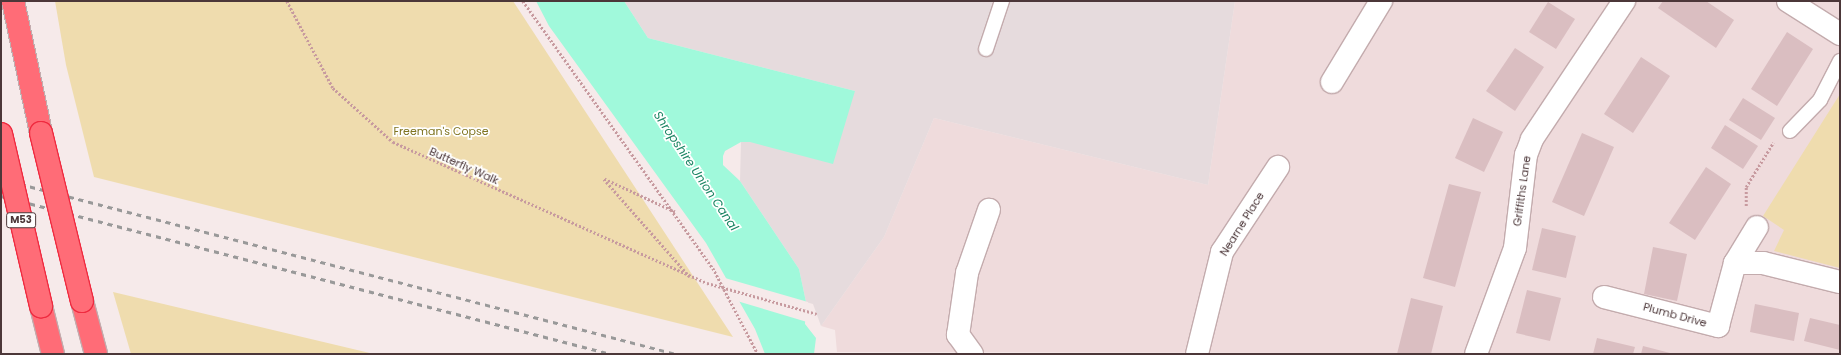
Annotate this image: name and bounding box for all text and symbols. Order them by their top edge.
water label: Shropshire Union Canal [651,108,741,234]
park label: Freeman's Copse [393,124,489,138]
street label: Butterfly Walk [427,145,501,187]
street label: Griffiths Lane [1511,155,1533,227]
street label: Nearne Place [1217,190,1267,258]
road number: M53 [6,212,36,228]
street label: Plumb Drive [1642,300,1708,330]

